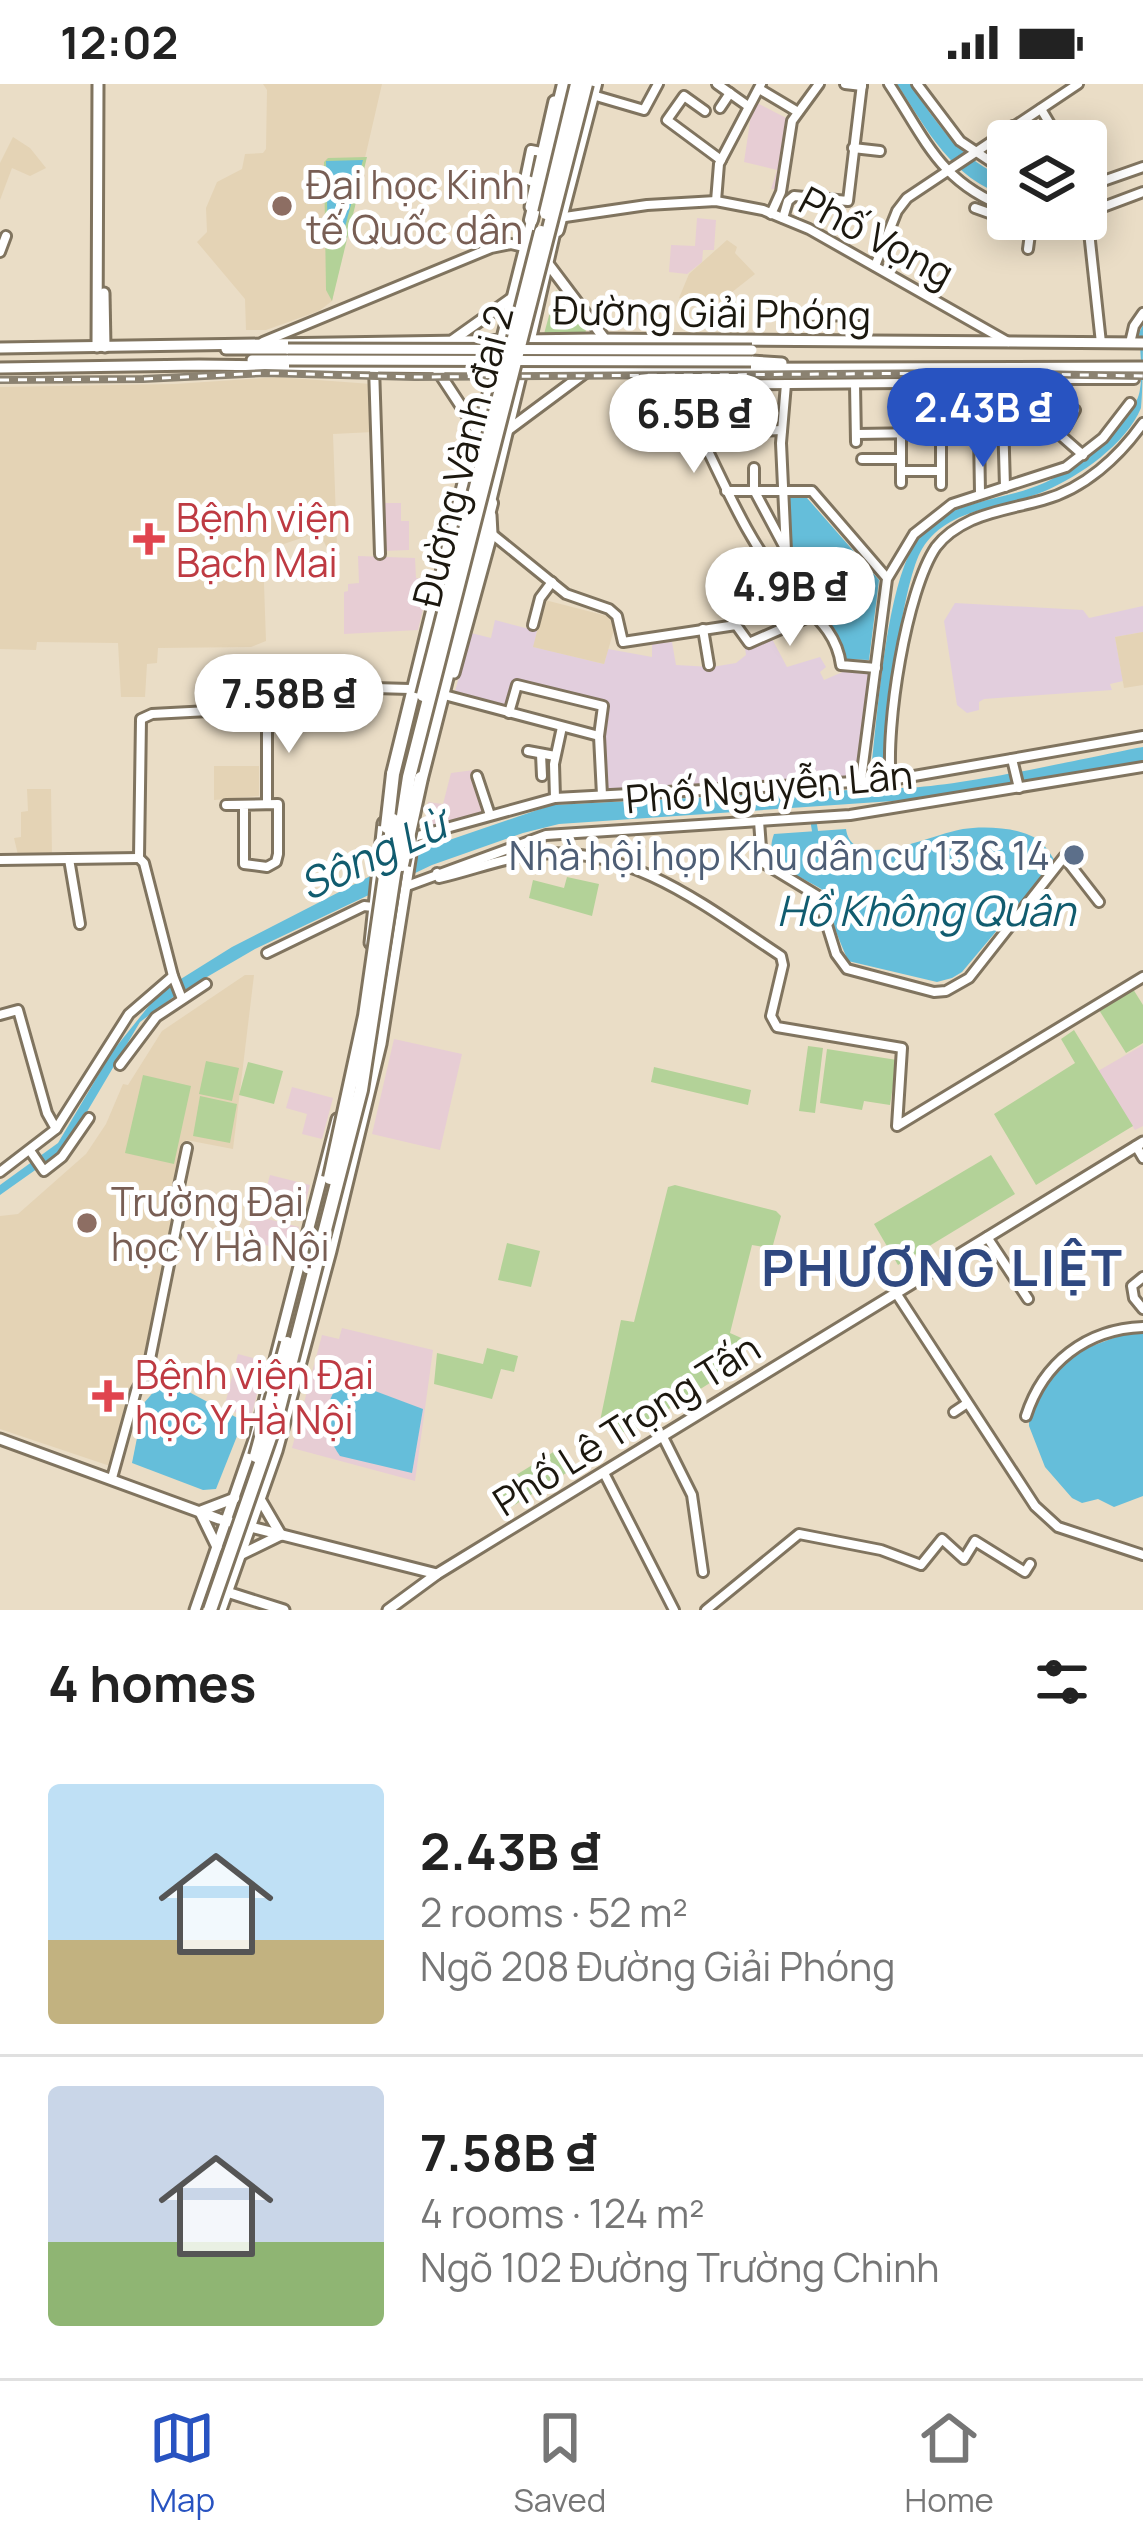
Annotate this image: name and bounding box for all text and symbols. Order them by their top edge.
text: 12:02 [60,11,178,73]
map controls [987,120,1107,240]
button: layers [987,120,1107,240]
place label: Đại học Kinh tế Quốc dân [306,157,525,256]
street label: Phố Vọng [790,173,964,299]
marker: Đại học Kinh tế Quốc dân [269,193,295,219]
street label: Đường Giải Phóng [552,282,872,342]
street label: Đường Vành đai 2 [398,300,526,612]
pin: 2.43B ₫ [872,368,1094,470]
pin: 6.5B ₫ [596,374,792,476]
text: 2.43B ₫ [914,380,1052,434]
text: 6.5B ₫ [636,386,752,440]
place label: Bệnh viện Bạch Mai [176,490,351,589]
marker: Bệnh viện Bạch Mai [133,523,165,555]
pin: 4.9B ₫ [692,547,888,649]
text: 4.9B ₫ [732,559,848,613]
pin: 7.58B ₫ [178,654,400,756]
text: 7.58B ₫ [221,666,357,720]
street label: Phố Nguyễn Lân [623,747,915,825]
water label: Sông Lừ [289,791,462,913]
place label: Nhà hội họp Khu dân cư 13 & 14 [509,828,1050,882]
marker: Nhà hội họp Khu dân cư 13 & 14 [1061,842,1087,868]
water label: Hồ Không Quân [777,881,1077,939]
place label: Trường Đại học Y Hà Nội [111,1174,330,1273]
marker: Trường Đại học Y Hà Nội [74,1210,100,1236]
district label: PHƯƠNG LIỆT [761,1232,1125,1301]
street label: Phố Lê Trọng Tấn [482,1320,770,1528]
place label: Bệnh viện Đại học Y Hà Nội [135,1347,374,1446]
marker: Bệnh viện Đại học Y Hà Nội [92,1380,124,1412]
text: 4 homes [48,1648,256,1717]
icon: filters [1029,1649,1095,1715]
text: 2.43B ₫ [420,1816,600,1885]
icon: home [144,1832,288,1976]
text: 2 rooms · 52 m² [420,1885,688,1939]
text: Ngõ 208 Đường Giải Phóng [420,1939,895,1993]
text: 7.58B ₫ [420,2117,597,2186]
icon: home [144,2134,288,2278]
text: 4 rooms · 124 m² [420,2186,705,2240]
text: Ngõ 102 Đường Trường Chinh [420,2240,939,2294]
tab: Map [149,2405,215,2522]
tab: Saved [513,2405,606,2522]
tab: Home [905,2405,994,2522]

